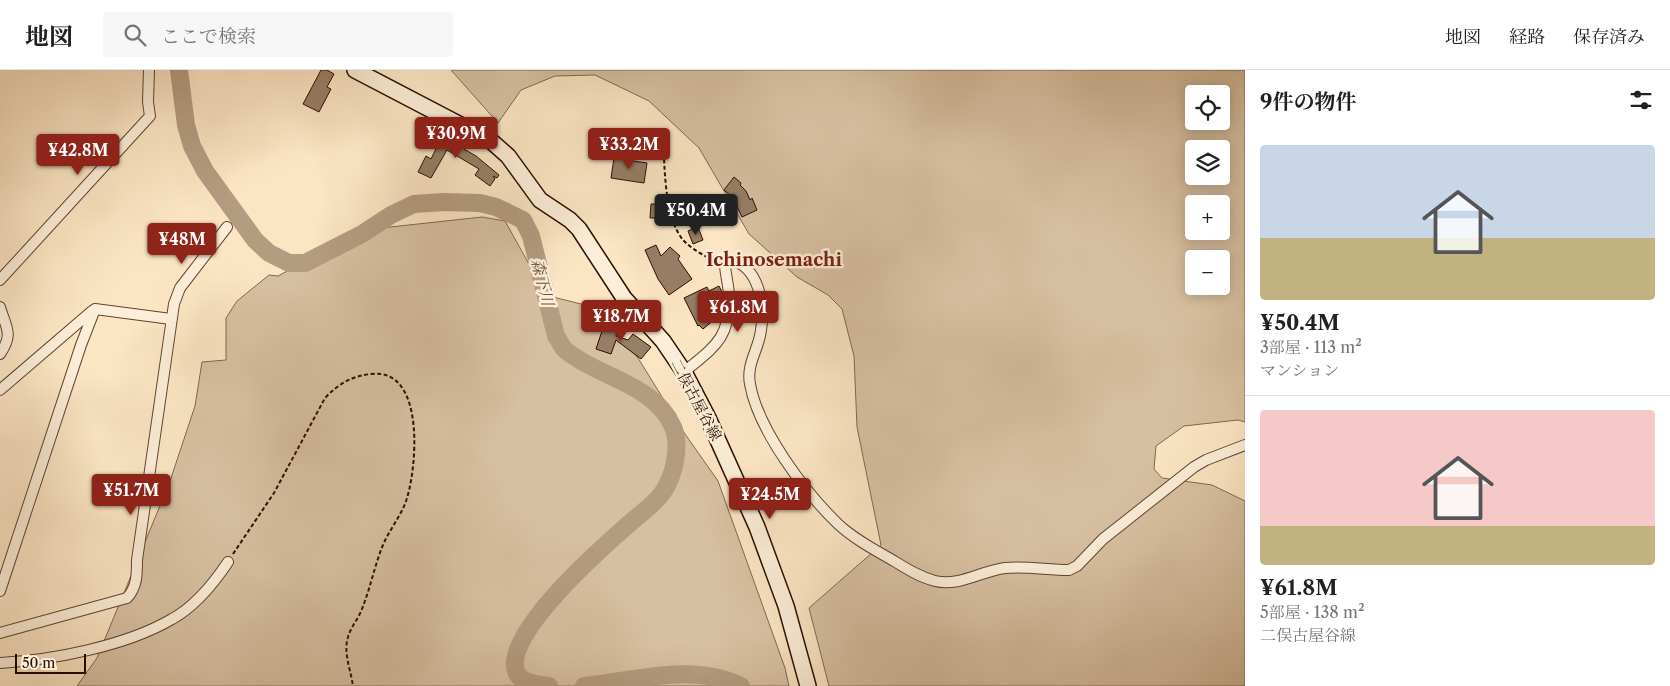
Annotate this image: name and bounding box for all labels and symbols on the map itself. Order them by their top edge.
pin: ¥30.9M [415,116,497,159]
pin: ¥33.2M [588,128,670,170]
pin: ¥42.8M [37,134,119,176]
pin: ¥50.4M [655,194,737,236]
pin: ¥48M [152,222,212,265]
district label: Ichinosemachi [706,249,842,271]
water label: 森下川 [527,256,559,310]
pin: ¥61.8M [697,290,779,333]
pin: ¥18.7M [580,300,662,342]
street label: 二俣古屋谷線 [667,356,726,444]
pin: ¥51.7M [90,474,172,516]
pin: ¥24.5M [729,478,811,520]
scale bar [15,651,86,674]

